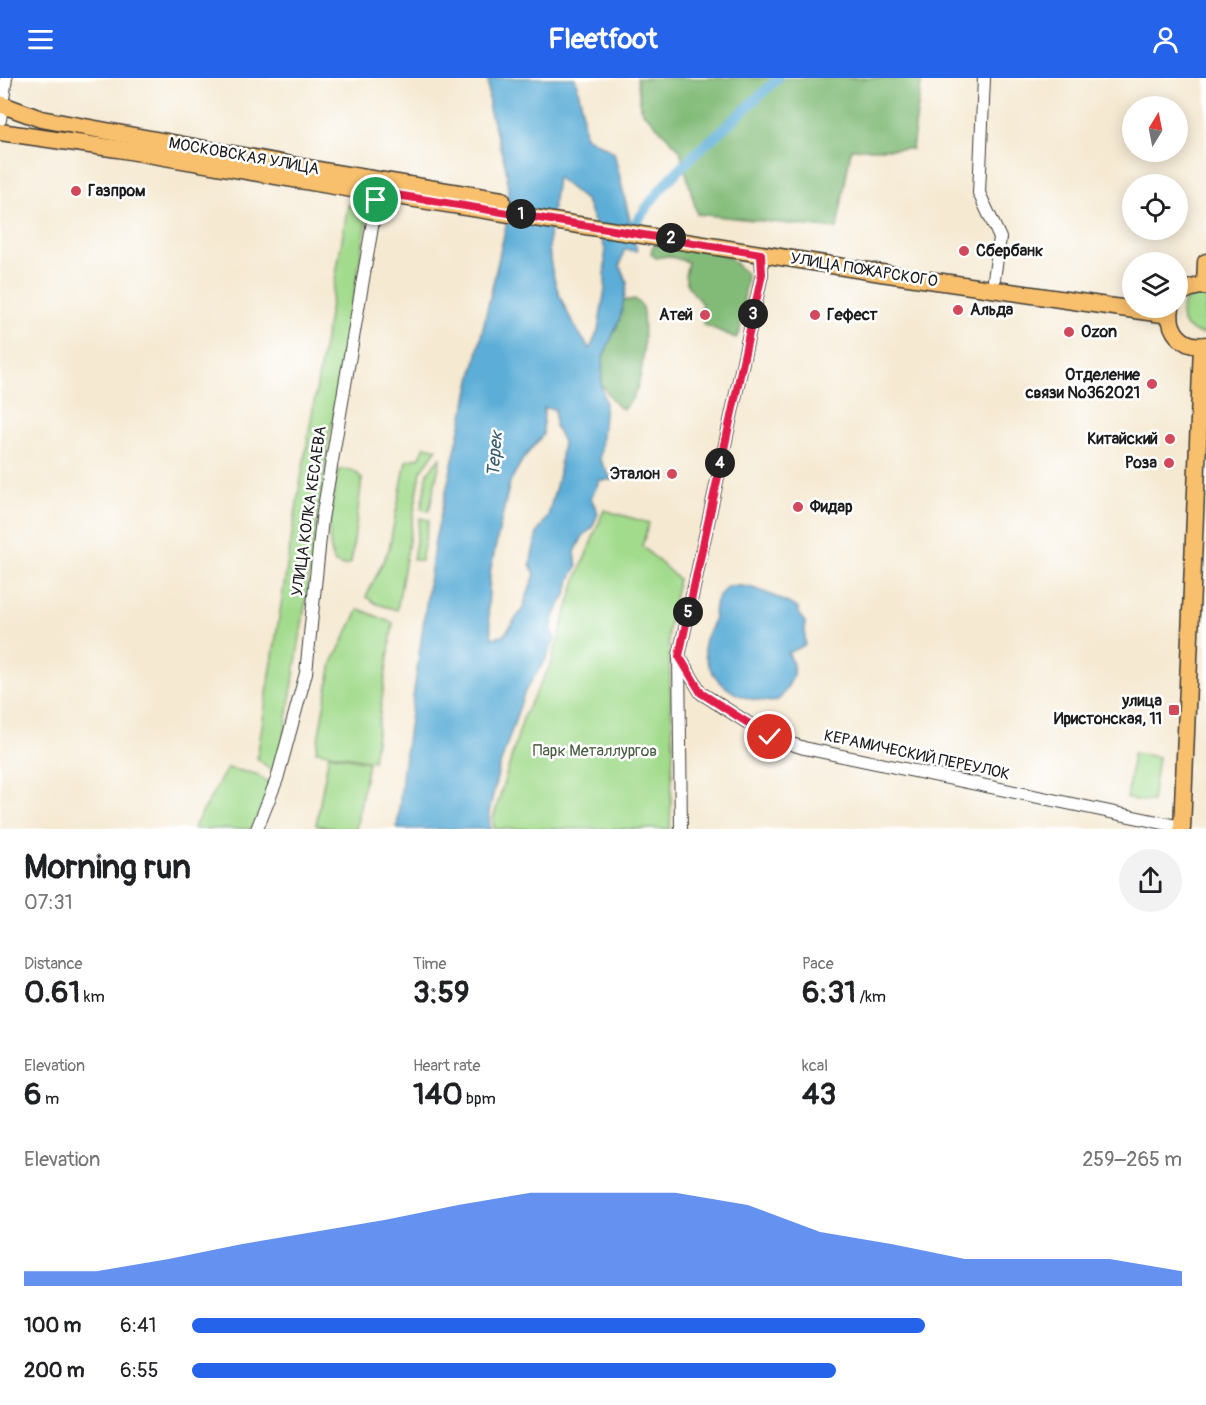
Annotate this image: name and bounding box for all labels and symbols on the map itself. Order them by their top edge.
north arrow [1122,96,1188,162]
street label: МОСКОВСКАЯ УЛИЦА [167,133,321,179]
pin [350,174,401,225]
place label: Газпром [88,181,146,201]
marker: Газпром [69,184,83,198]
pin: 1 [506,199,536,229]
pin: 2 [656,223,686,253]
place label: Сбербанк [976,241,1043,261]
marker: Сбербанк [957,244,971,258]
street label: УЛИЦА ПОЖАРСКОГО [789,248,939,292]
pin: 3 [738,299,768,329]
place label: Альда [970,300,1014,320]
marker: Альда [951,303,965,317]
place label: Атей [659,305,693,325]
place label: Гефест [827,305,879,325]
marker: Атей [698,308,712,322]
marker: Гефест [808,308,822,322]
place label: Ozon [1081,322,1117,342]
marker: Ozon [1062,325,1076,339]
place label: Отделение связи №362021 [1024,365,1141,403]
marker: Отделение связи №362021 [1145,377,1159,391]
street label: УЛИЦА КОЛКА КЕСАЕВА [287,425,331,597]
water label: Терек [482,429,508,478]
place label: Китайский [1087,429,1158,449]
marker: Китайский [1163,432,1177,446]
pin: 4 [705,448,735,478]
place label: Роза [1125,453,1158,473]
marker: Роза [1162,456,1176,470]
place label: Эталон [610,464,660,484]
marker: Эталон [665,467,679,481]
place label: Фидар [809,497,853,517]
marker: Фидар [791,500,805,514]
pin: 5 [673,597,703,627]
place label: улица Иристонская, 11 [1054,691,1163,729]
marker: улица Иристонская, 11 [1167,703,1181,717]
pin [744,711,795,762]
street label: КЕРАМИЧЕСКИЙ ПЕРЕУЛОК [822,726,1012,784]
park label: Парк Металлургов [533,741,657,761]

